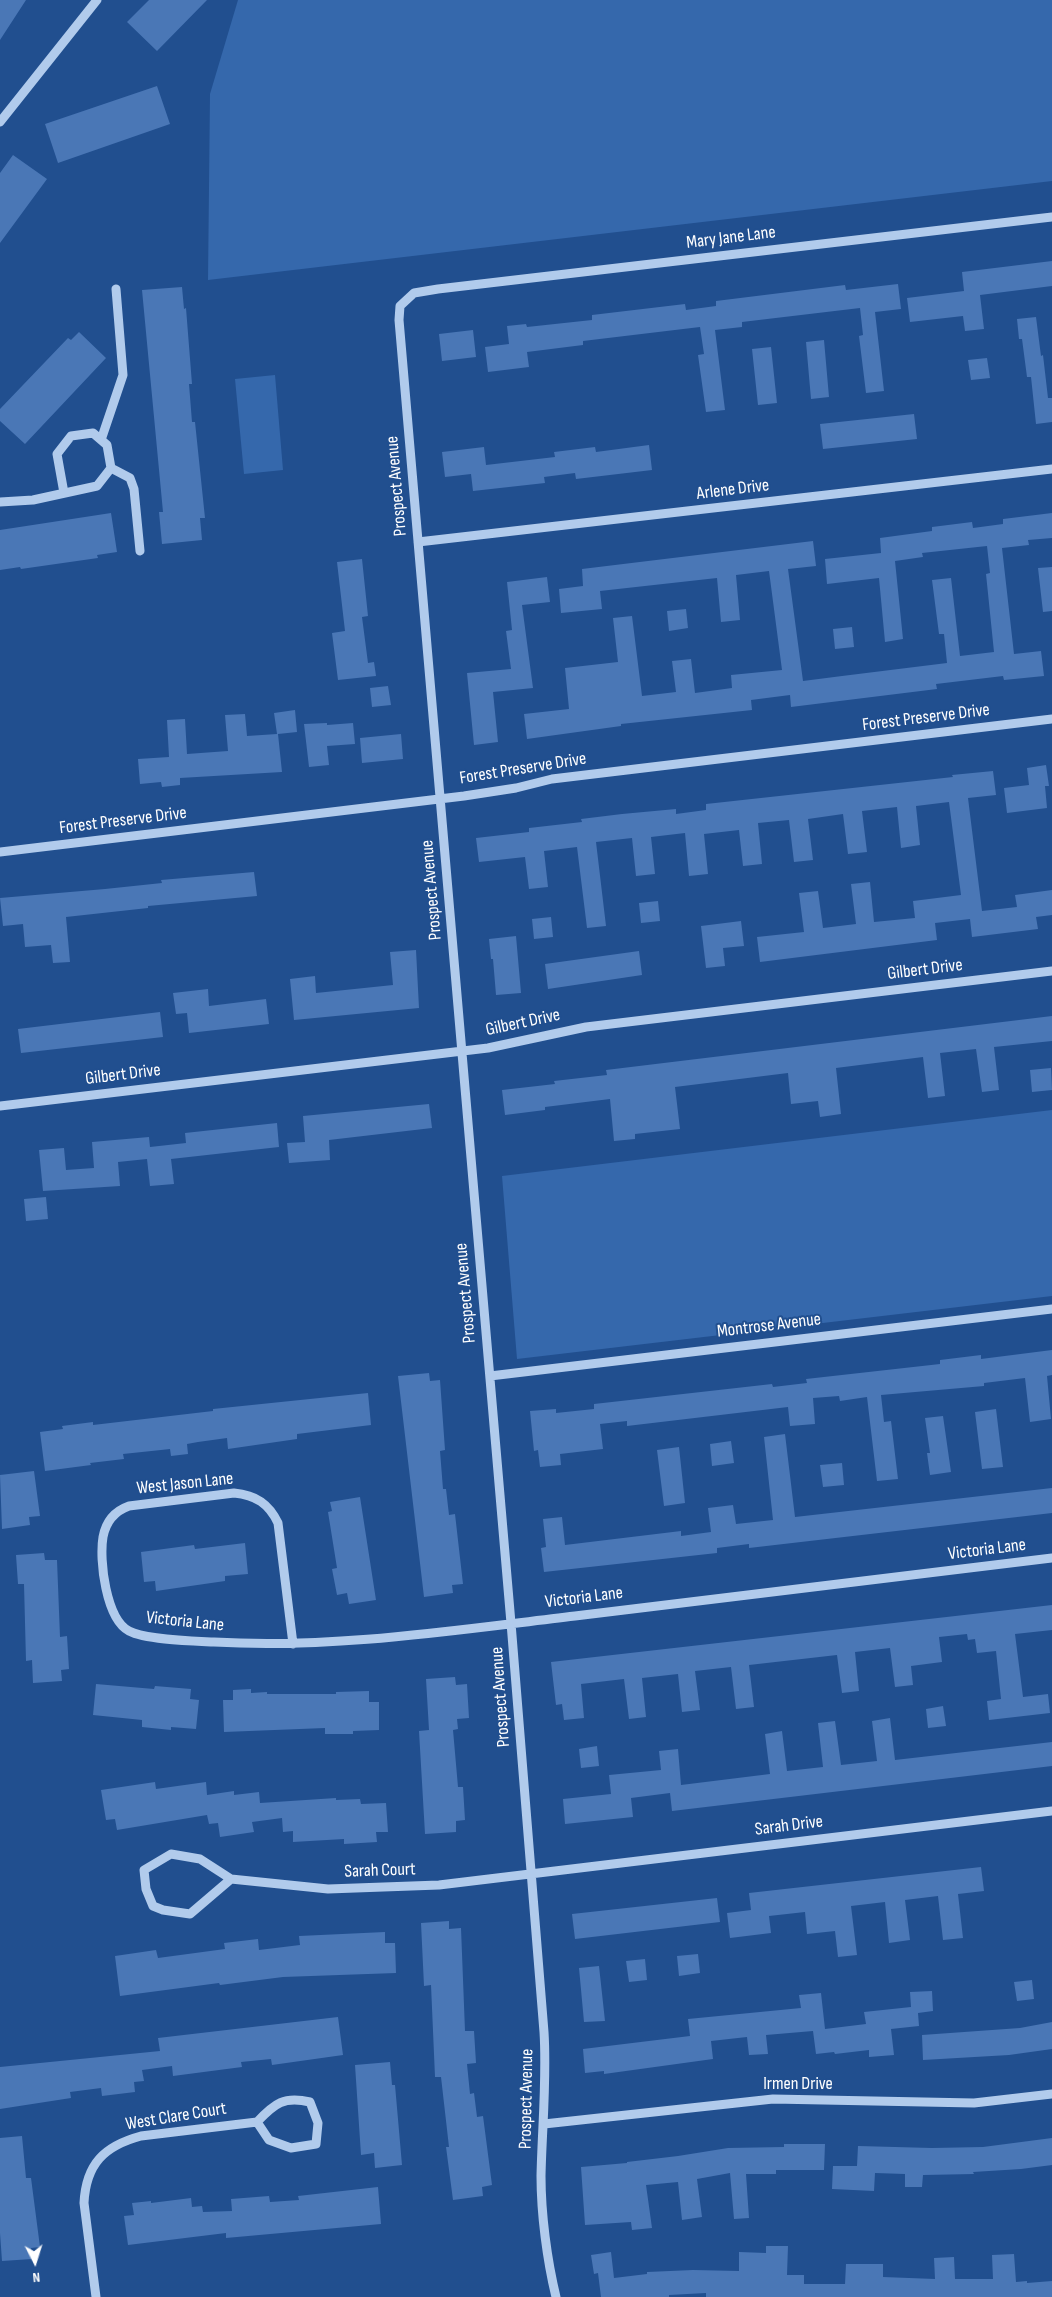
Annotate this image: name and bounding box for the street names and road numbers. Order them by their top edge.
street label: Mary Jane Lane [685,222,777,254]
street label: Prospect Avenue [382,435,412,537]
street label: Arlene Drive [695,475,771,505]
street label: Forest Preserve Drive [861,699,991,737]
street label: Forest Preserve Drive [458,748,588,790]
street label: Forest Preserve Drive [58,802,188,840]
street label: Prospect Avenue [417,839,447,941]
street label: Gilbert Drive [886,955,964,985]
street label: Gilbert Drive [484,1005,562,1041]
street label: Gilbert Drive [84,1060,162,1090]
street label: Prospect Avenue [451,1242,481,1344]
street label: Montrose Avenue [716,1309,822,1343]
street label: West Jason Lane [136,1468,234,1500]
street label: Victoria Lane [947,1535,1027,1565]
street label: Victoria Lane [544,1583,624,1613]
street label: Victoria Lane [145,1607,225,1637]
street label: Prospect Avenue [487,1646,515,1748]
street label: Sarah Drive [754,1811,824,1841]
street label: Sarah Court [344,1859,416,1883]
street label: Prospect Avenue [515,2049,539,2149]
street label: Irmen Drive [763,2073,833,2095]
street label: West Clare Court [124,2098,228,2136]

